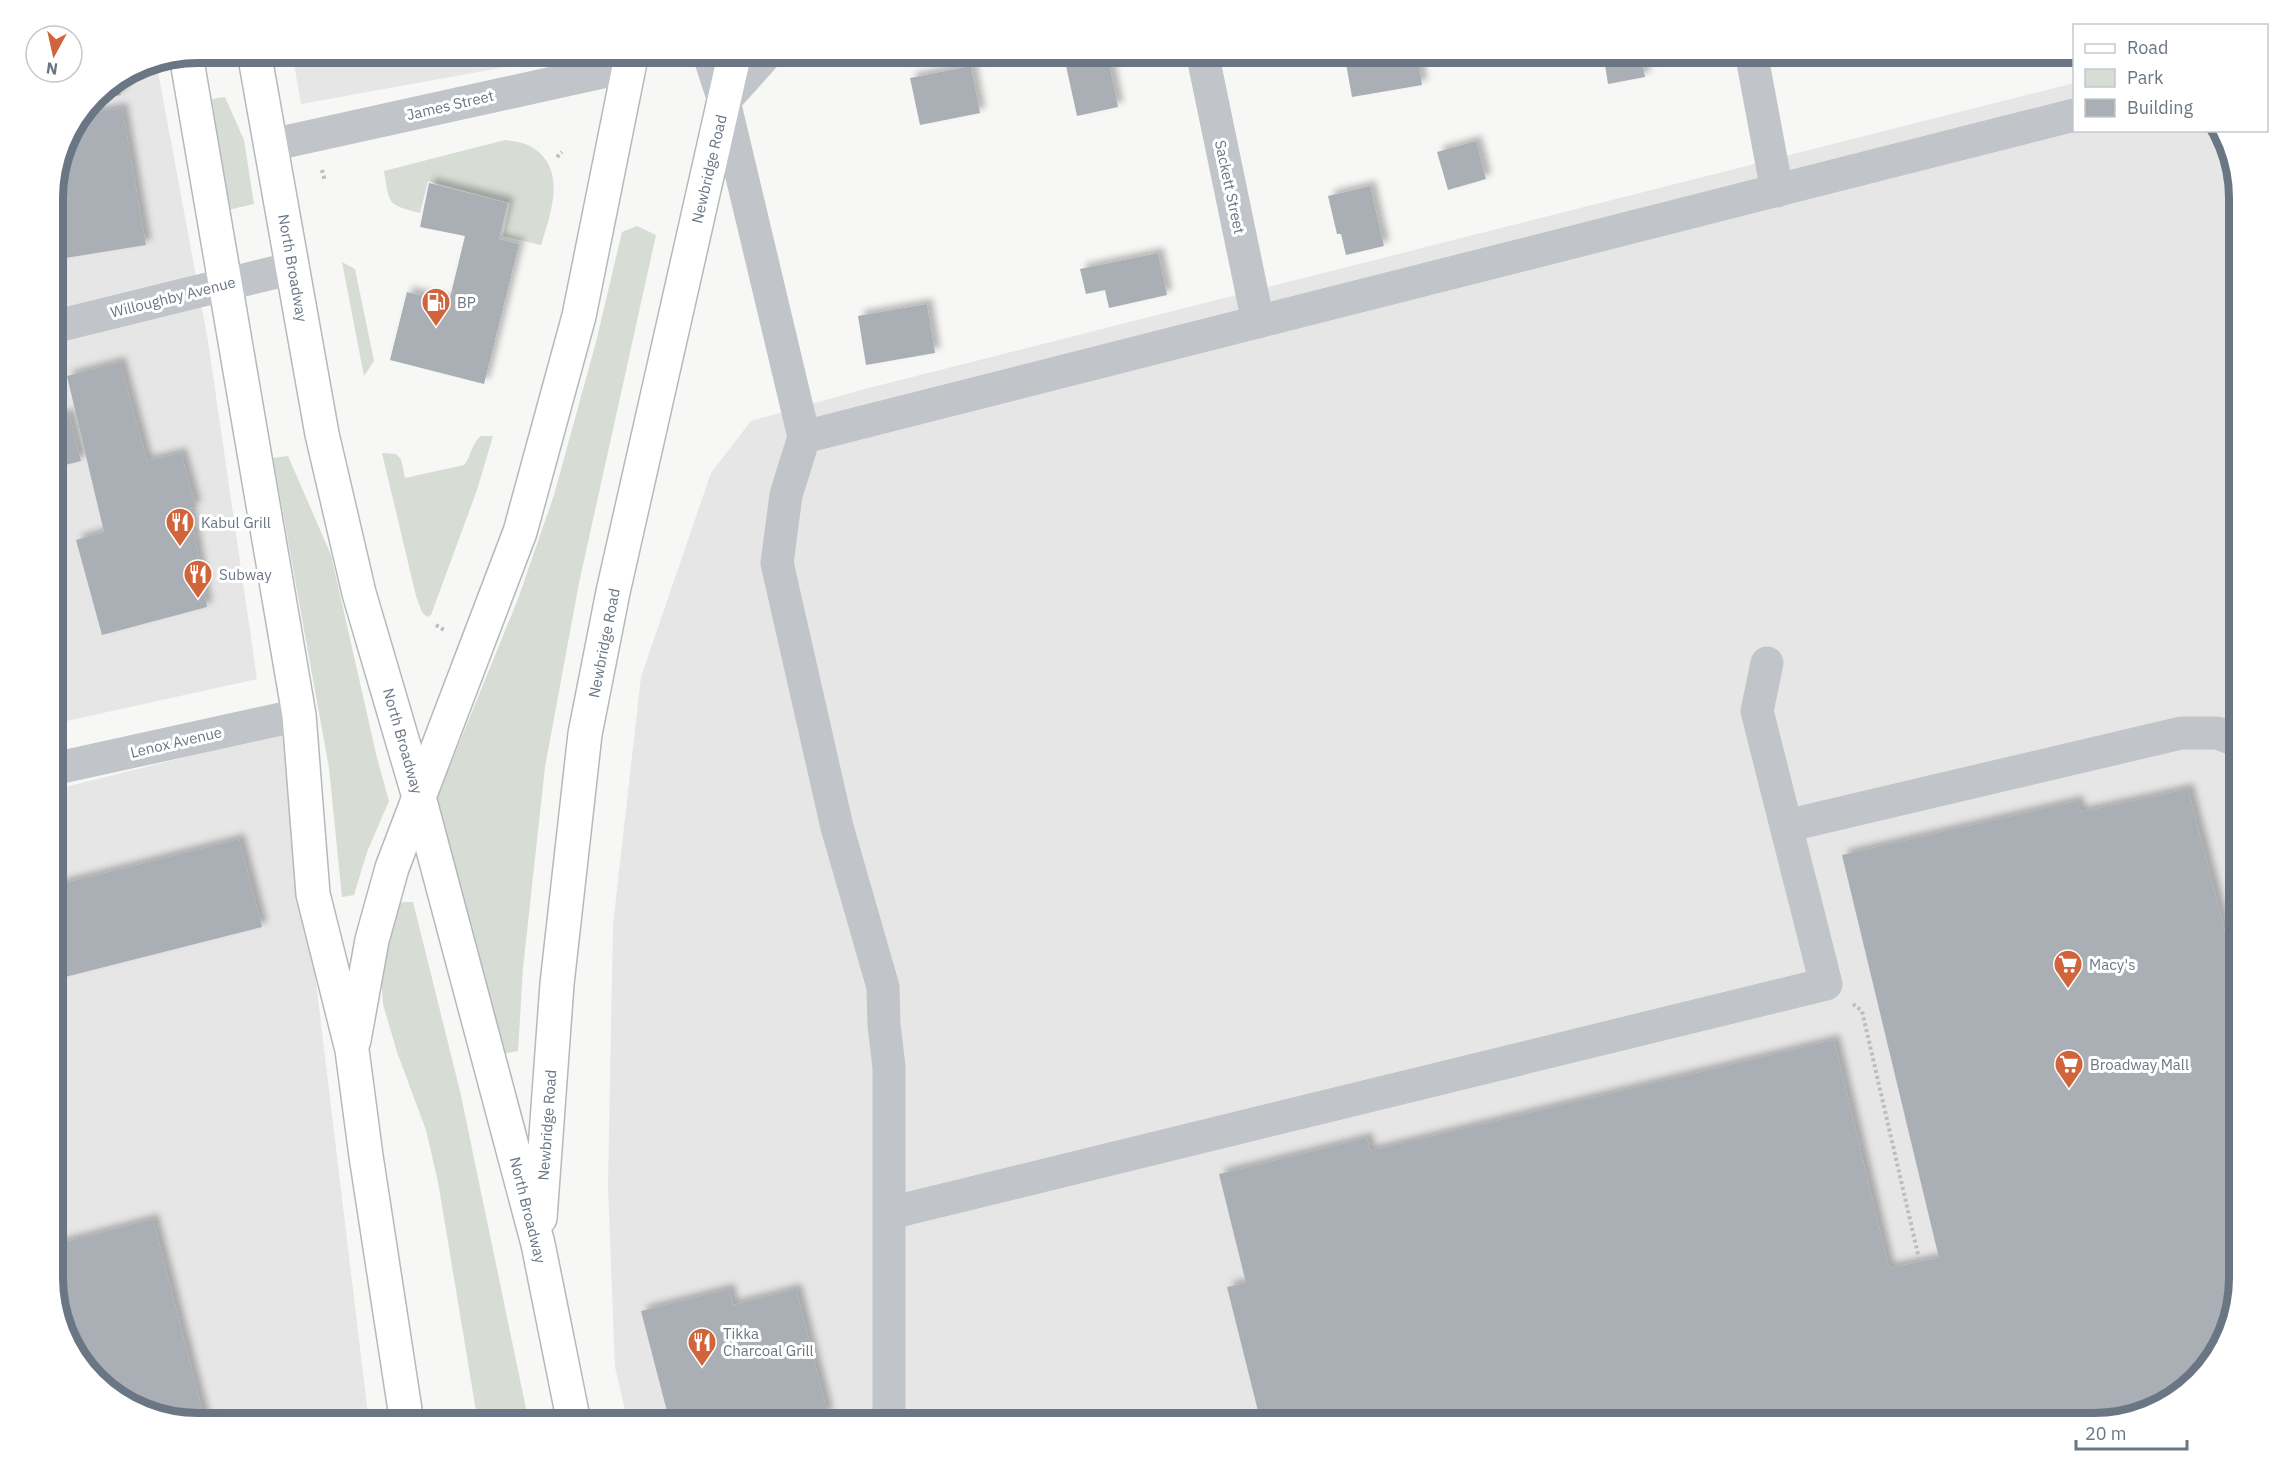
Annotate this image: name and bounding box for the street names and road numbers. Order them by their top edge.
street label: James Street [405,86,495,124]
street label: Newbridge Road [687,113,731,225]
street label: Sackett Street [1211,138,1249,236]
street label: North Broadway [274,213,312,324]
street label: Willoughby Avenue [108,272,238,322]
street label: Newbridge Road [584,587,624,699]
street label: North Broadway [379,686,427,797]
street label: Lenox Avenue [128,722,224,762]
street label: Newbridge Road [534,1069,560,1181]
street label: North Broadway [506,1155,551,1266]

